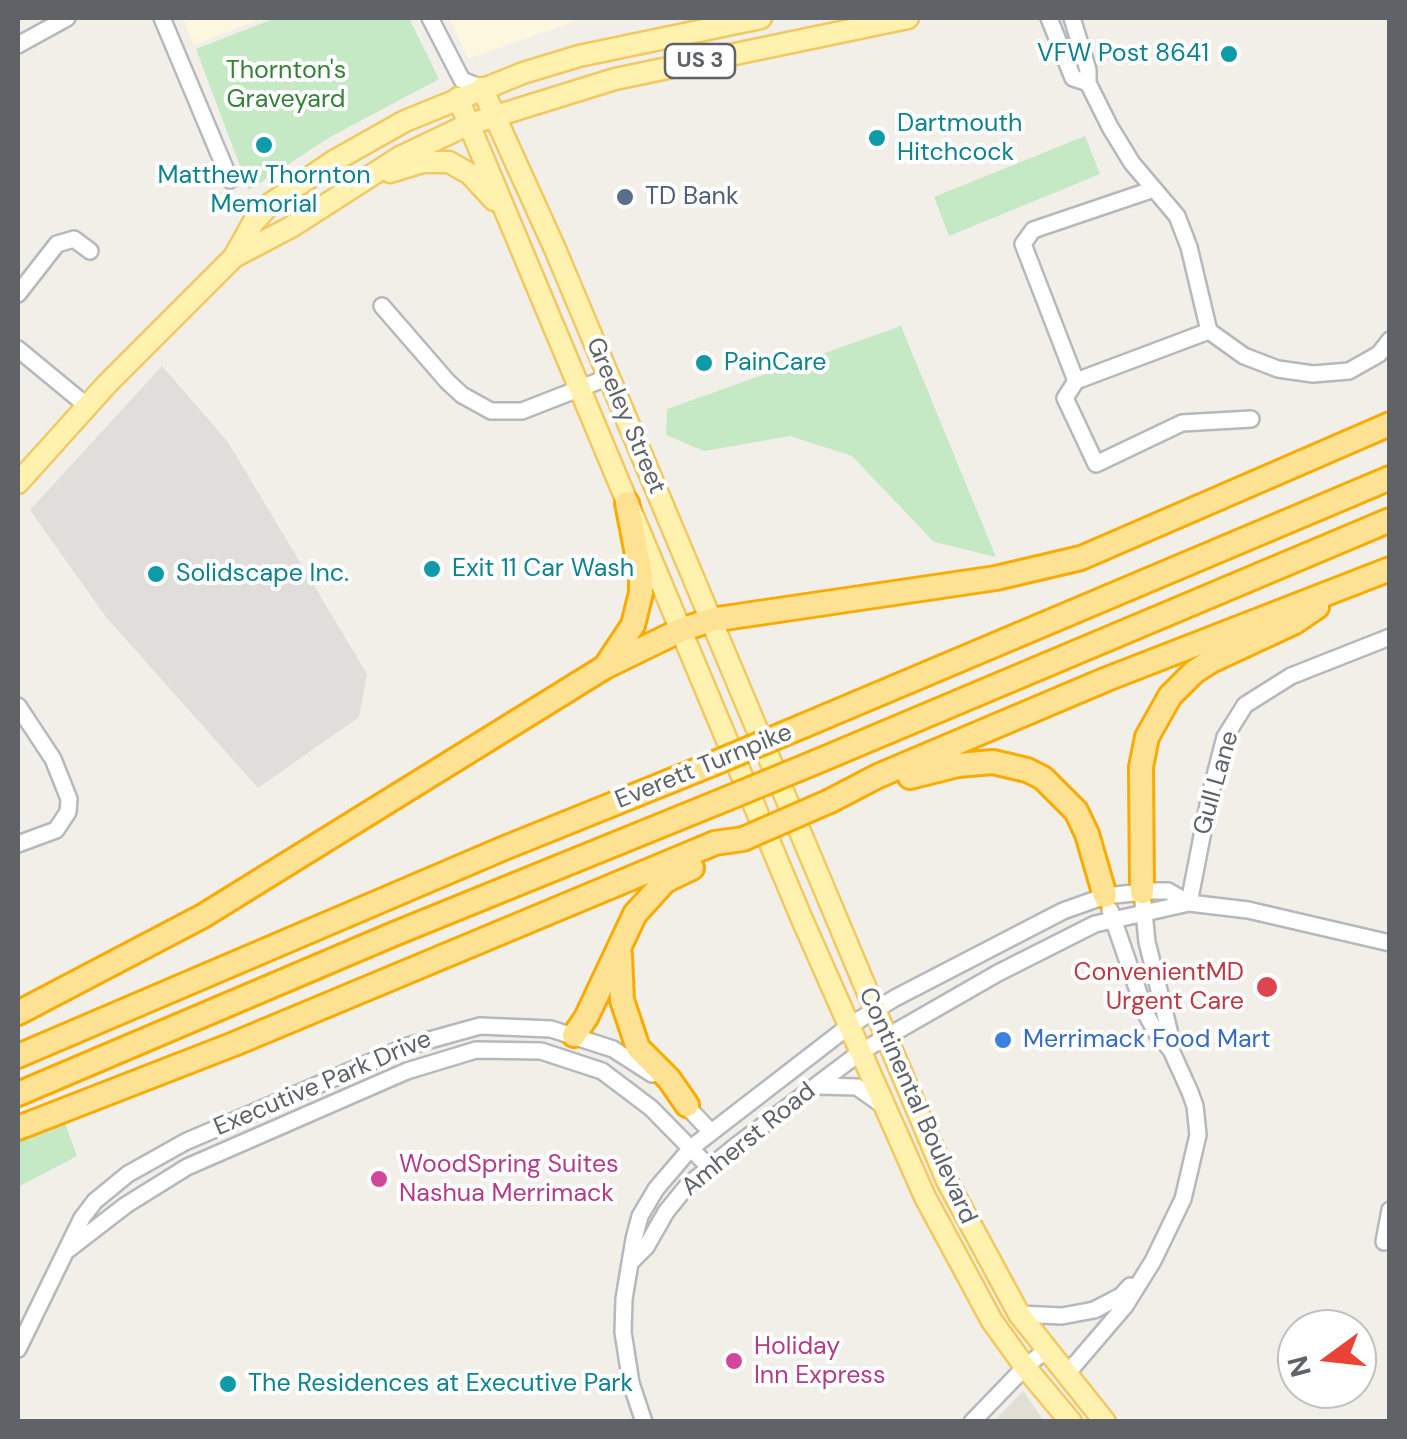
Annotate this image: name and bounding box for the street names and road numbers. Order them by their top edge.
road number: US 3 [665,44,735,78]
street label: Greeley Street [579,333,671,499]
street label: Everett Turnpike [611,718,797,816]
street label: Gull Lane [1188,728,1246,838]
street label: Continental Boulevard [851,983,983,1229]
street label: Executive Park Drive [210,1025,436,1143]
street label: Amherst Road [676,1077,822,1203]

